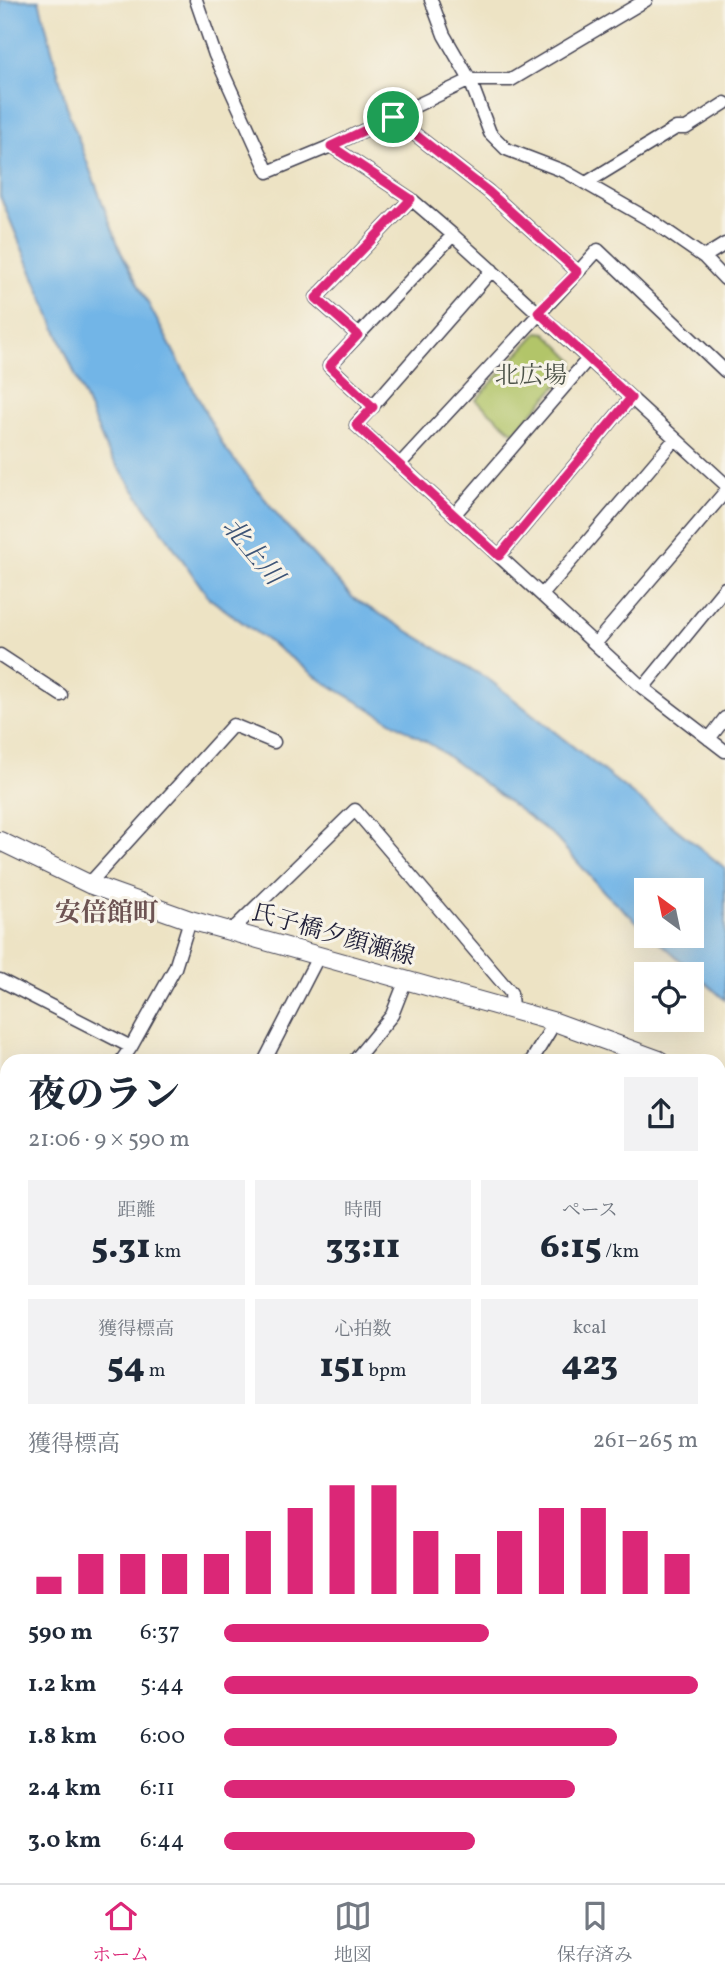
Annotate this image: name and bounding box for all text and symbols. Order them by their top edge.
pin [363,87,423,147]
icon: arrive [374,98,412,136]
park label: 北広場 [495,360,567,394]
water label: 北上川 [213,511,293,596]
north arrow [634,878,704,948]
map controls [634,878,704,1032]
district label: 安倍館町 [55,896,159,932]
street label: 氏子橋夕顔瀬線 [248,897,418,975]
button: locate [634,962,704,1032]
text: 夜のラン [28,1071,180,1124]
button: share [624,1077,698,1151]
text: 21:06 · 9 × 590 m [28,1124,190,1156]
text: 距離 [117,1198,155,1224]
text: 時間 [344,1198,382,1224]
text: ペース [562,1198,618,1224]
text: 5.31 [91,1224,150,1272]
text: 33:11 [326,1224,400,1272]
text: 6:15 [540,1224,602,1272]
text: km [150,1239,181,1265]
text: /km [602,1239,639,1265]
text: kcal [573,1315,607,1341]
text: 獲得標高 [98,1317,174,1343]
text: 心拍数 [334,1317,392,1343]
text: 423 [561,1341,618,1389]
text: 54 [107,1343,145,1391]
text: 151 [319,1343,365,1391]
text: m [145,1358,166,1384]
text: bpm [365,1358,407,1384]
text: 261–265 m [593,1425,698,1457]
text: 獲得標高 [28,1429,120,1461]
text: 590 m [28,1617,93,1649]
text: 6:37 [140,1617,180,1649]
text: 1.2 km [28,1669,97,1701]
text: 5:44 [140,1669,184,1701]
text: 1.8 km [28,1721,97,1753]
text: 6:00 [140,1721,185,1753]
text: 2.4 km [28,1773,101,1805]
text: 6:11 [140,1773,175,1805]
text: 3.0 km [28,1825,101,1857]
text: 6:44 [140,1825,185,1857]
tab: ホーム [92,1897,149,1969]
tab: 地図 [334,1897,372,1969]
tab: 保存済み [557,1897,633,1969]

